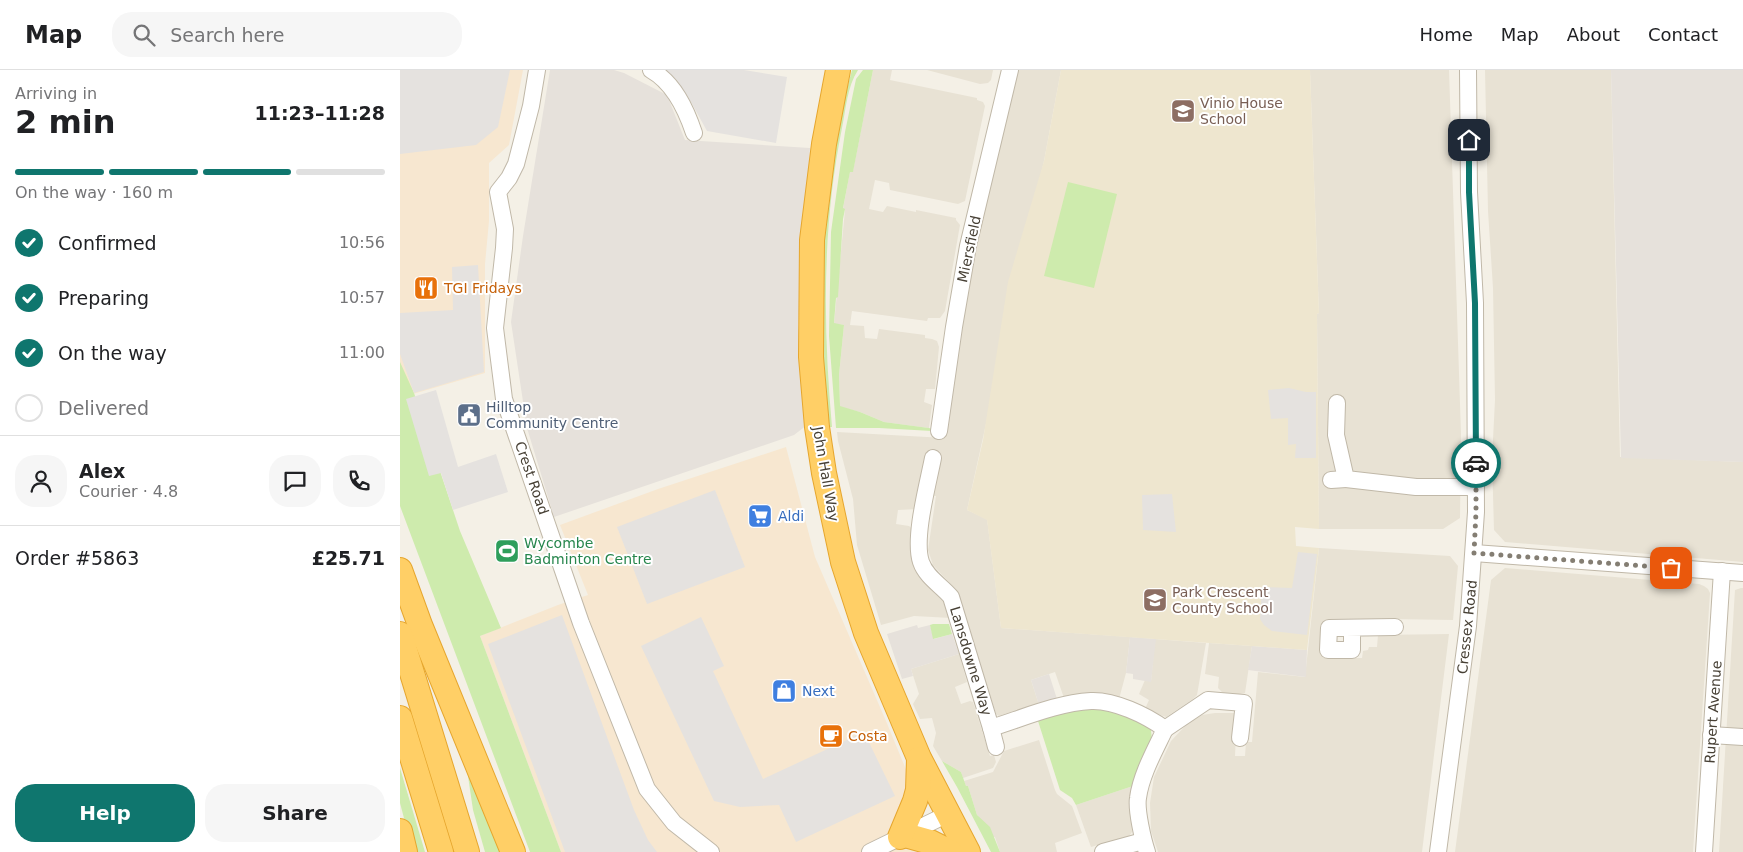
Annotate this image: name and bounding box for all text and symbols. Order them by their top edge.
search box [112,12,462,57]
text: Map [25,21,82,49]
icon: search [130,21,158,49]
text: Search here [170,24,284,46]
text: Home [1420,24,1473,45]
text: Map [1501,24,1539,45]
text: About [1567,24,1620,45]
text: Contact [1648,24,1718,45]
text: Arriving in [15,84,97,103]
place label: Vinio House School [1200,95,1283,127]
school or university icon: Vinio House School [1170,98,1196,124]
text: 11:23–11:28 [255,102,385,124]
text: 2 min [15,103,116,141]
pin [1448,119,1490,161]
icon: home [1455,126,1483,154]
text: On the way · 160 m [15,183,173,202]
street label: Miersfield [954,214,984,284]
icon: check [15,229,43,257]
text: Confirmed [58,232,157,254]
text: 10:56 [339,233,385,252]
restaurant icon: TGI Fridays [413,275,439,301]
place label: TGI Fridays [443,280,522,296]
icon: check [15,284,43,312]
text: Preparing [58,287,149,309]
text: 10:57 [339,288,385,307]
icon: check [15,339,43,367]
text: On the way [58,342,167,364]
text: 11:00 [339,343,385,362]
text: Delivered [58,397,149,419]
place label: Hilltop Community Centre [486,399,618,431]
public building icon: Hilltop Community Centre [456,402,482,428]
street label: John Hall Way [810,424,842,523]
courier [1451,438,1501,488]
street label: Crest Road [512,439,552,517]
icon: car [1462,449,1490,477]
button: person [15,455,67,507]
button: chat [269,455,321,507]
button: phone [333,455,385,507]
text: Alex [79,460,125,482]
text: Courier · 4.8 [79,482,178,501]
supermarket icon: Aldi [747,503,773,529]
place label: Aldi [778,508,804,524]
place label: Wycombe Badminton Centre [524,535,652,567]
sports icon: Wycombe Badminton Centre [494,538,520,564]
text: Order #5863 [15,547,139,569]
text: £25.71 [312,547,385,569]
pin [1650,547,1692,589]
icon: bag [1657,554,1685,582]
street label: Cressex Road [1454,579,1480,675]
place label: Park Crescent County School [1172,584,1273,616]
school or university icon: Park Crescent County School [1142,587,1168,613]
street label: Lansdowne Way [947,605,995,717]
street label: Rupert Avenue [1701,660,1725,764]
shop icon: Next [771,678,797,704]
place label: Next [802,683,835,699]
cafe icon: Costa [818,723,844,749]
place label: Costa [848,728,888,744]
button: Help [15,784,195,842]
button: Share [205,784,385,842]

